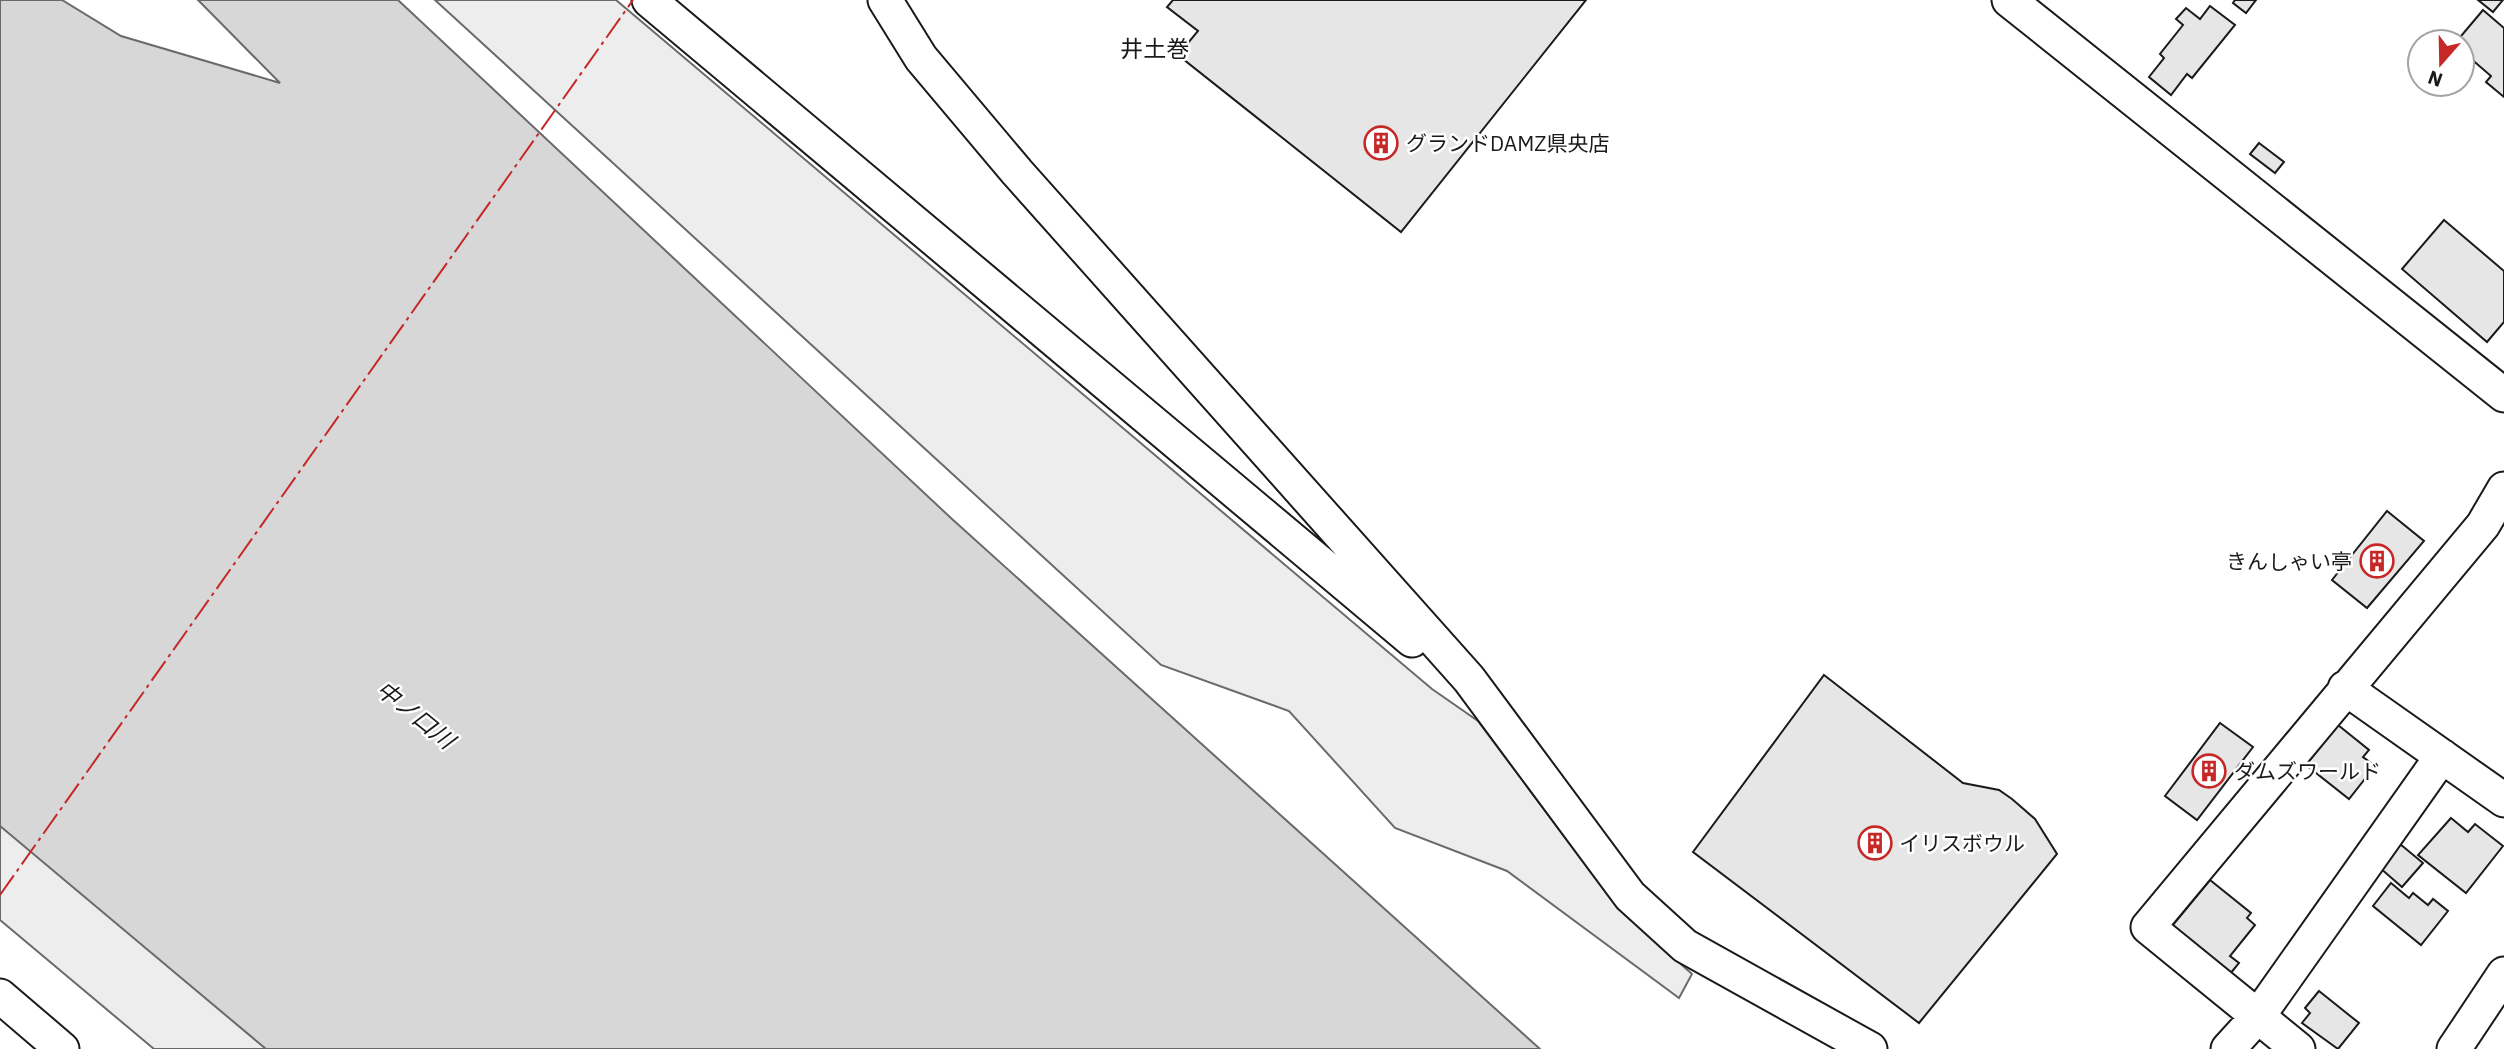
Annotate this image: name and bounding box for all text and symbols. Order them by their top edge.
north arrow [2406,28,2476,98]
district label: 井土巻 [1121,33,1190,63]
text: N [2425,65,2446,93]
building icon: グランドDAMZ県央店 [1362,124,1400,162]
place label: グランドDAMZ県央店 [1406,129,1610,157]
building icon: きんしゃい亭 [2358,542,2396,580]
place label: きんしゃい亭 [2226,547,2352,575]
water label: 中ノ口川 [371,673,464,756]
building icon: ダムズワールド [2190,752,2228,790]
place label: ダムズワールド [2234,757,2381,785]
building icon: イリスボウル [1856,824,1894,862]
place label: イリスボウル [1899,829,2025,857]

